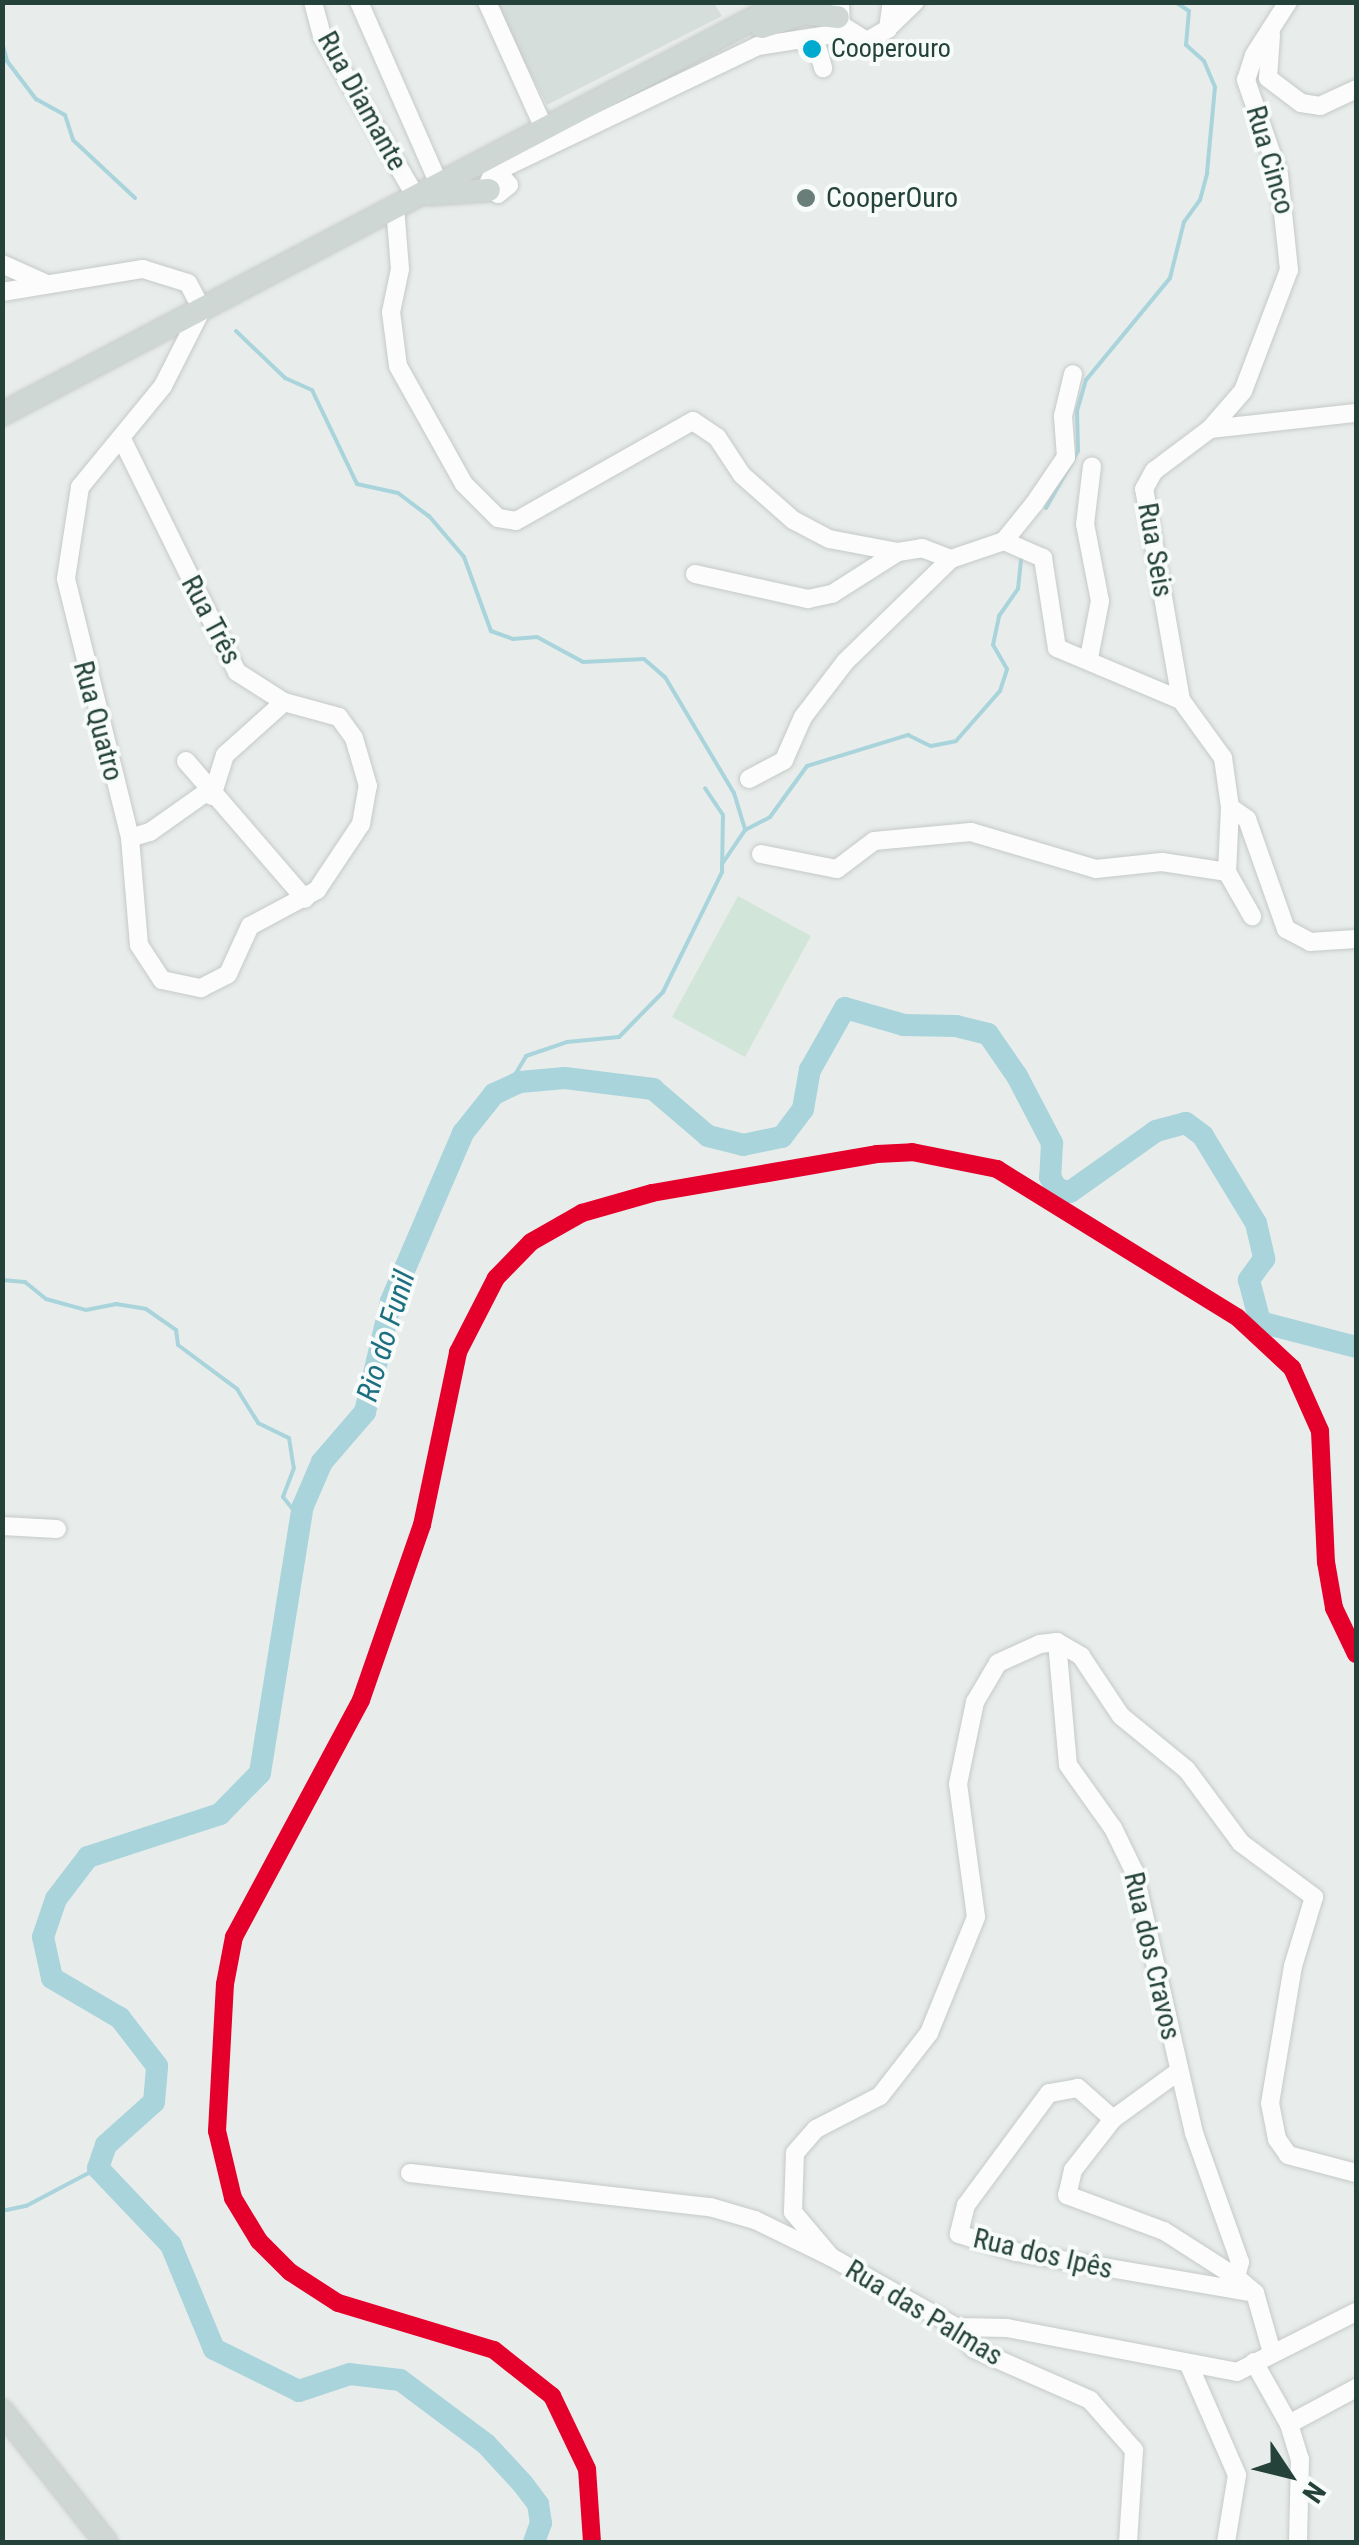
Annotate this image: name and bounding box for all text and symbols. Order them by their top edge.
street label: Rua Diamante [310,26,414,176]
place label: Cooperouro [831,33,951,65]
marker: Cooperouro [802,39,822,59]
street label: Rua Cinco [1239,102,1301,218]
place label: CooperOuro [826,181,958,215]
marker: CooperOuro [795,187,817,209]
street label: Rua Seis [1130,500,1180,600]
street label: Rua Três [174,570,248,670]
street label: Rua Quatro [66,657,130,785]
water label: Rio do Funil [349,1266,423,1406]
street label: Rua dos Cravos [1116,1869,1188,2043]
street label: Rua dos Ipês [970,2222,1116,2286]
street label: Rua das Palmas [839,2253,1009,2373]
north arrow [1239,2425,1339,2525]
text: N [1296,2476,1332,2509]

